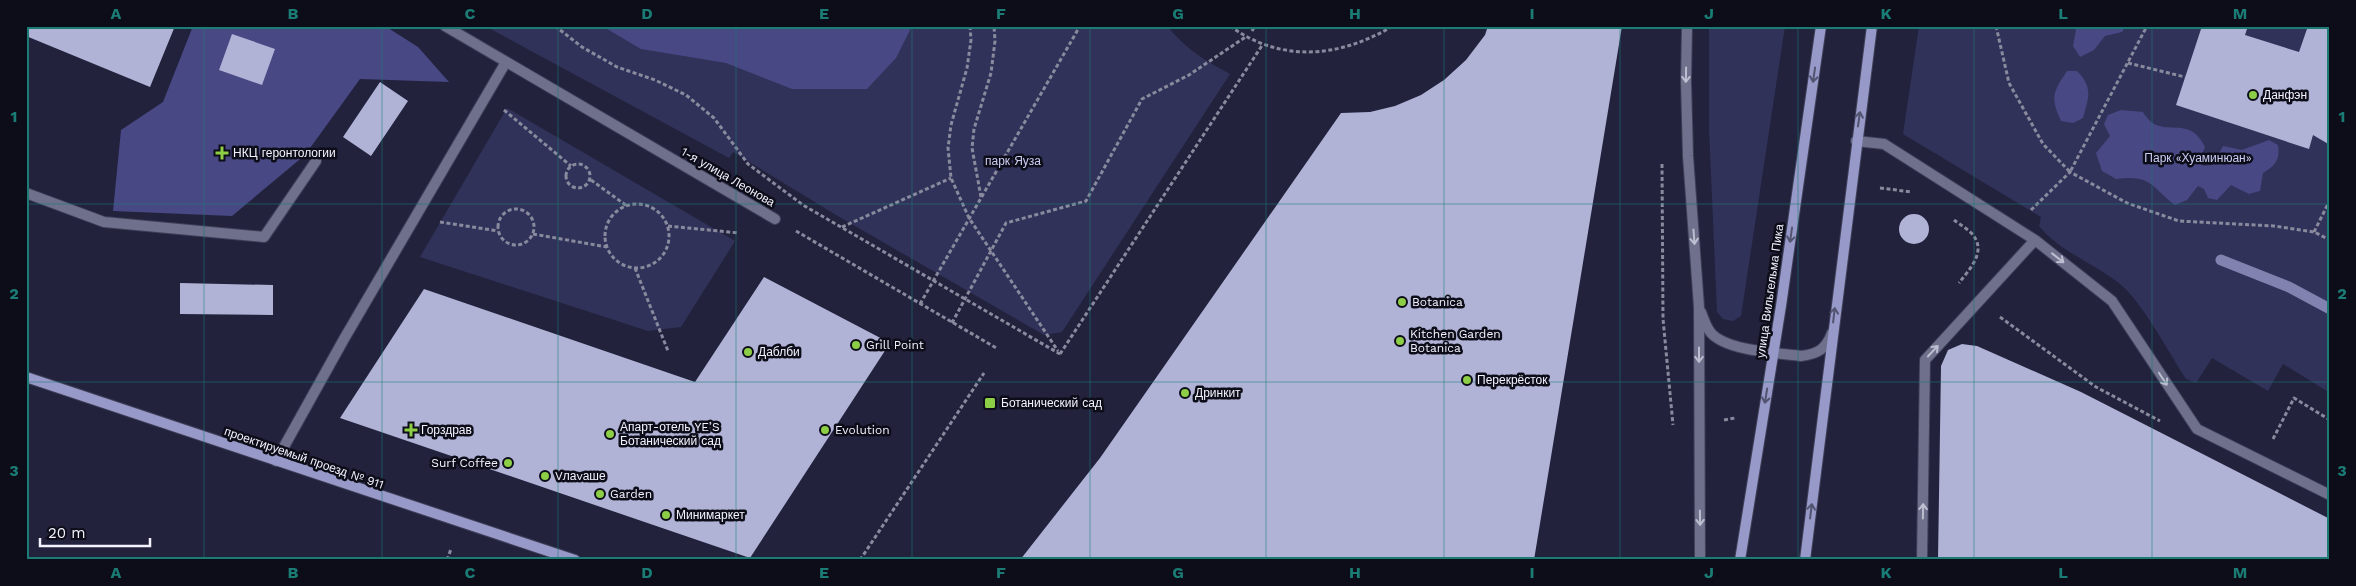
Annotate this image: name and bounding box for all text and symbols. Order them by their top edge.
text: A [111,4,122,23]
text: B [288,4,299,23]
text: C [465,4,476,23]
text: D [641,4,653,23]
text: E [819,4,829,23]
text: F [996,4,1006,23]
text: G [1172,4,1184,23]
text: H [1349,4,1361,23]
text: I [1529,4,1535,23]
text: J [1704,4,1714,23]
text: K [1880,4,1892,23]
text: L [2058,4,2068,23]
text: M [2233,4,2247,23]
one-way arrow [1681,66,1691,83]
one-way arrow [1809,66,1819,82]
place label: Данфэн [2263,88,2307,102]
marker: Данфэн [2247,89,2259,101]
text: 1 [11,107,17,126]
text: 1 [2339,107,2345,126]
one-way arrow [1854,112,1864,128]
street label: 1-я улица Леонова [679,144,778,210]
marker: НКЦ геронтологии [215,146,229,160]
place label: НКЦ геронтологии [233,146,336,160]
park label: Парк «Хуаминюан» [2144,151,2252,165]
park label: парк Яуза [985,154,1041,168]
street label: улица Вильгельма Пика [1754,223,1786,359]
one-way arrow [1785,227,1795,243]
one-way arrow [1690,229,1699,245]
one-way arrow [2051,253,2065,263]
text: 2 [9,284,19,303]
text: 2 [2337,284,2347,303]
place label: Botanica [1412,295,1463,309]
marker: Botanica [1396,296,1408,308]
one-way arrow [1829,308,1839,324]
place label: Kitchen Garden Botanica [1410,327,1501,355]
marker: Kitchen Garden Botanica [1394,335,1406,347]
place label: Grill Point [866,338,924,352]
marker: Grill Point [850,339,862,351]
place label: Даблби [758,345,800,359]
one-way arrow [1927,345,1939,358]
marker: Даблби [742,346,754,358]
one-way arrow [1694,347,1704,363]
one-way arrow [2159,371,2169,385]
place label: Перекрёсток [1477,373,1548,387]
marker: Перекрёсток [1461,374,1473,386]
place label: Дринкит [1195,386,1241,400]
marker: Дринкит [1179,387,1191,399]
one-way arrow [1761,388,1771,404]
marker: Ботанический сад [983,396,997,410]
place label: Ботанический сад [1001,396,1102,410]
place label: Апарт-отель YE’S Ботанический сад [620,420,721,448]
place label: Горздрав [421,423,472,437]
place label: Evolution [835,423,890,437]
street label: проектируемый проезд № 911 [223,424,385,492]
marker: Горздрав [405,424,417,436]
marker: Evolution [819,424,831,436]
marker: Апарт-отель YE’S Ботанический сад [604,428,616,440]
place label: Surf Coffee [431,456,498,470]
marker: Surf Coffee [502,457,514,469]
text: 3 [9,461,19,480]
text: 3 [2337,461,2347,480]
place label: Vлаvаше [555,469,606,483]
marker: Vлаvаше [539,470,551,482]
place label: Garden [610,487,652,501]
marker: Garden [594,488,606,500]
one-way arrow [1918,503,1928,520]
one-way arrow [1806,504,1816,520]
place label: Минимаркет [676,508,745,522]
marker: Минимаркет [660,509,672,521]
one-way arrow [1695,510,1704,526]
scale bar [40,516,150,548]
text: 20 m [48,524,86,542]
text: A [111,563,122,582]
text: B [288,563,299,582]
text: C [465,563,476,582]
text: D [641,563,653,582]
text: E [819,563,829,582]
text: F [996,563,1006,582]
text: G [1172,563,1184,582]
text: H [1349,563,1361,582]
text: I [1529,563,1535,582]
text: J [1704,563,1714,582]
text: K [1880,563,1892,582]
text: L [2058,563,2068,582]
text: M [2233,563,2247,582]

